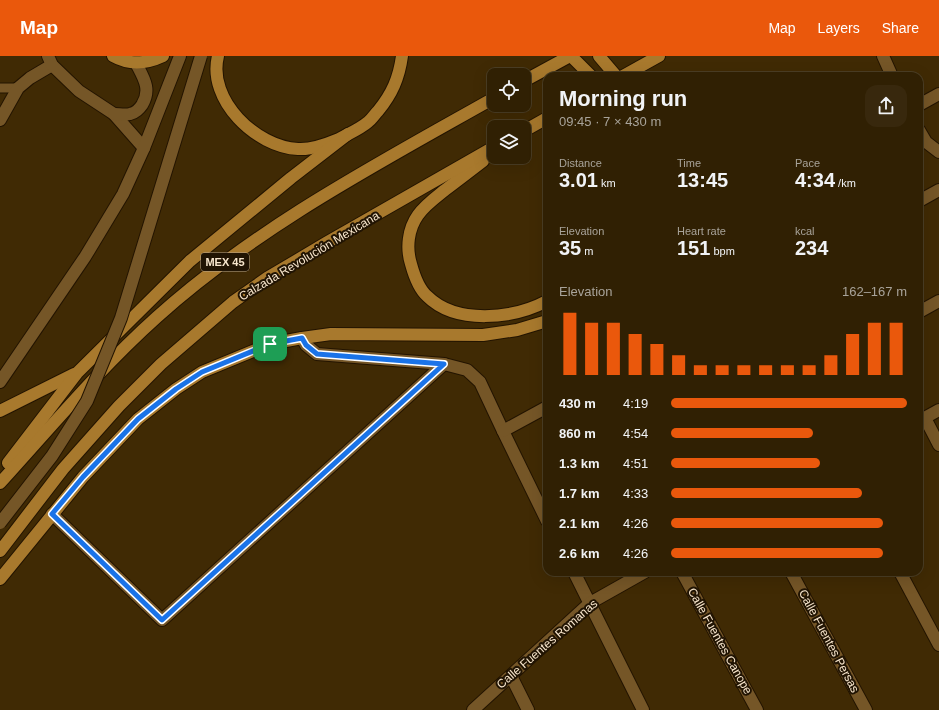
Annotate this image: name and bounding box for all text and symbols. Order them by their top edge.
text: Map [20,17,58,38]
text: Map [768,20,796,36]
text: Layers [818,20,860,36]
text: Share [882,20,919,36]
map controls [487,68,531,164]
button: locate [487,68,531,112]
button: share [865,85,907,127]
text: Morning run [559,86,687,111]
text: 09:45 · 7 × 430 m [559,114,661,129]
button: layers [487,120,531,164]
text: Distance [559,157,602,169]
text: Time [677,157,701,169]
text: Pace [795,157,820,169]
text: 3.01 [559,169,598,191]
text: 13:45 [677,169,728,191]
text: 4:34 [795,169,835,191]
text: km [598,177,616,189]
text: /km [835,177,856,189]
street label: Calzada Revolución Mexicana [236,208,382,304]
text: Elevation [559,225,604,237]
text: Heart rate [677,225,726,237]
text: kcal [795,225,815,237]
text: 35 [559,237,581,259]
text: 151 [677,237,710,259]
text: 234 [795,237,828,259]
text: m [581,245,593,257]
text: bpm [710,245,735,257]
road number: MEX 45 [201,253,249,271]
text: Elevation [559,284,612,299]
text: 162–167 m [842,284,907,299]
pin [253,327,287,361]
icon: arrive [259,333,281,355]
text: 430 m [559,396,596,411]
text: 4:19 [623,396,648,411]
text: 860 m [559,426,596,441]
text: 4:54 [623,426,648,441]
text: 1.3 km [559,456,599,471]
text: 4:51 [623,456,648,471]
text: 1.7 km [559,486,599,501]
text: 4:33 [623,486,648,501]
text: 2.1 km [559,516,599,531]
text: 4:26 [623,516,648,531]
text: 2.6 km [559,546,599,561]
text: 4:26 [623,546,648,561]
street label: Calle Fuentes Canope [685,585,755,697]
street label: Calle Fuentes Persas [796,587,862,695]
street label: Calle Fuentes Romanas [494,596,600,692]

